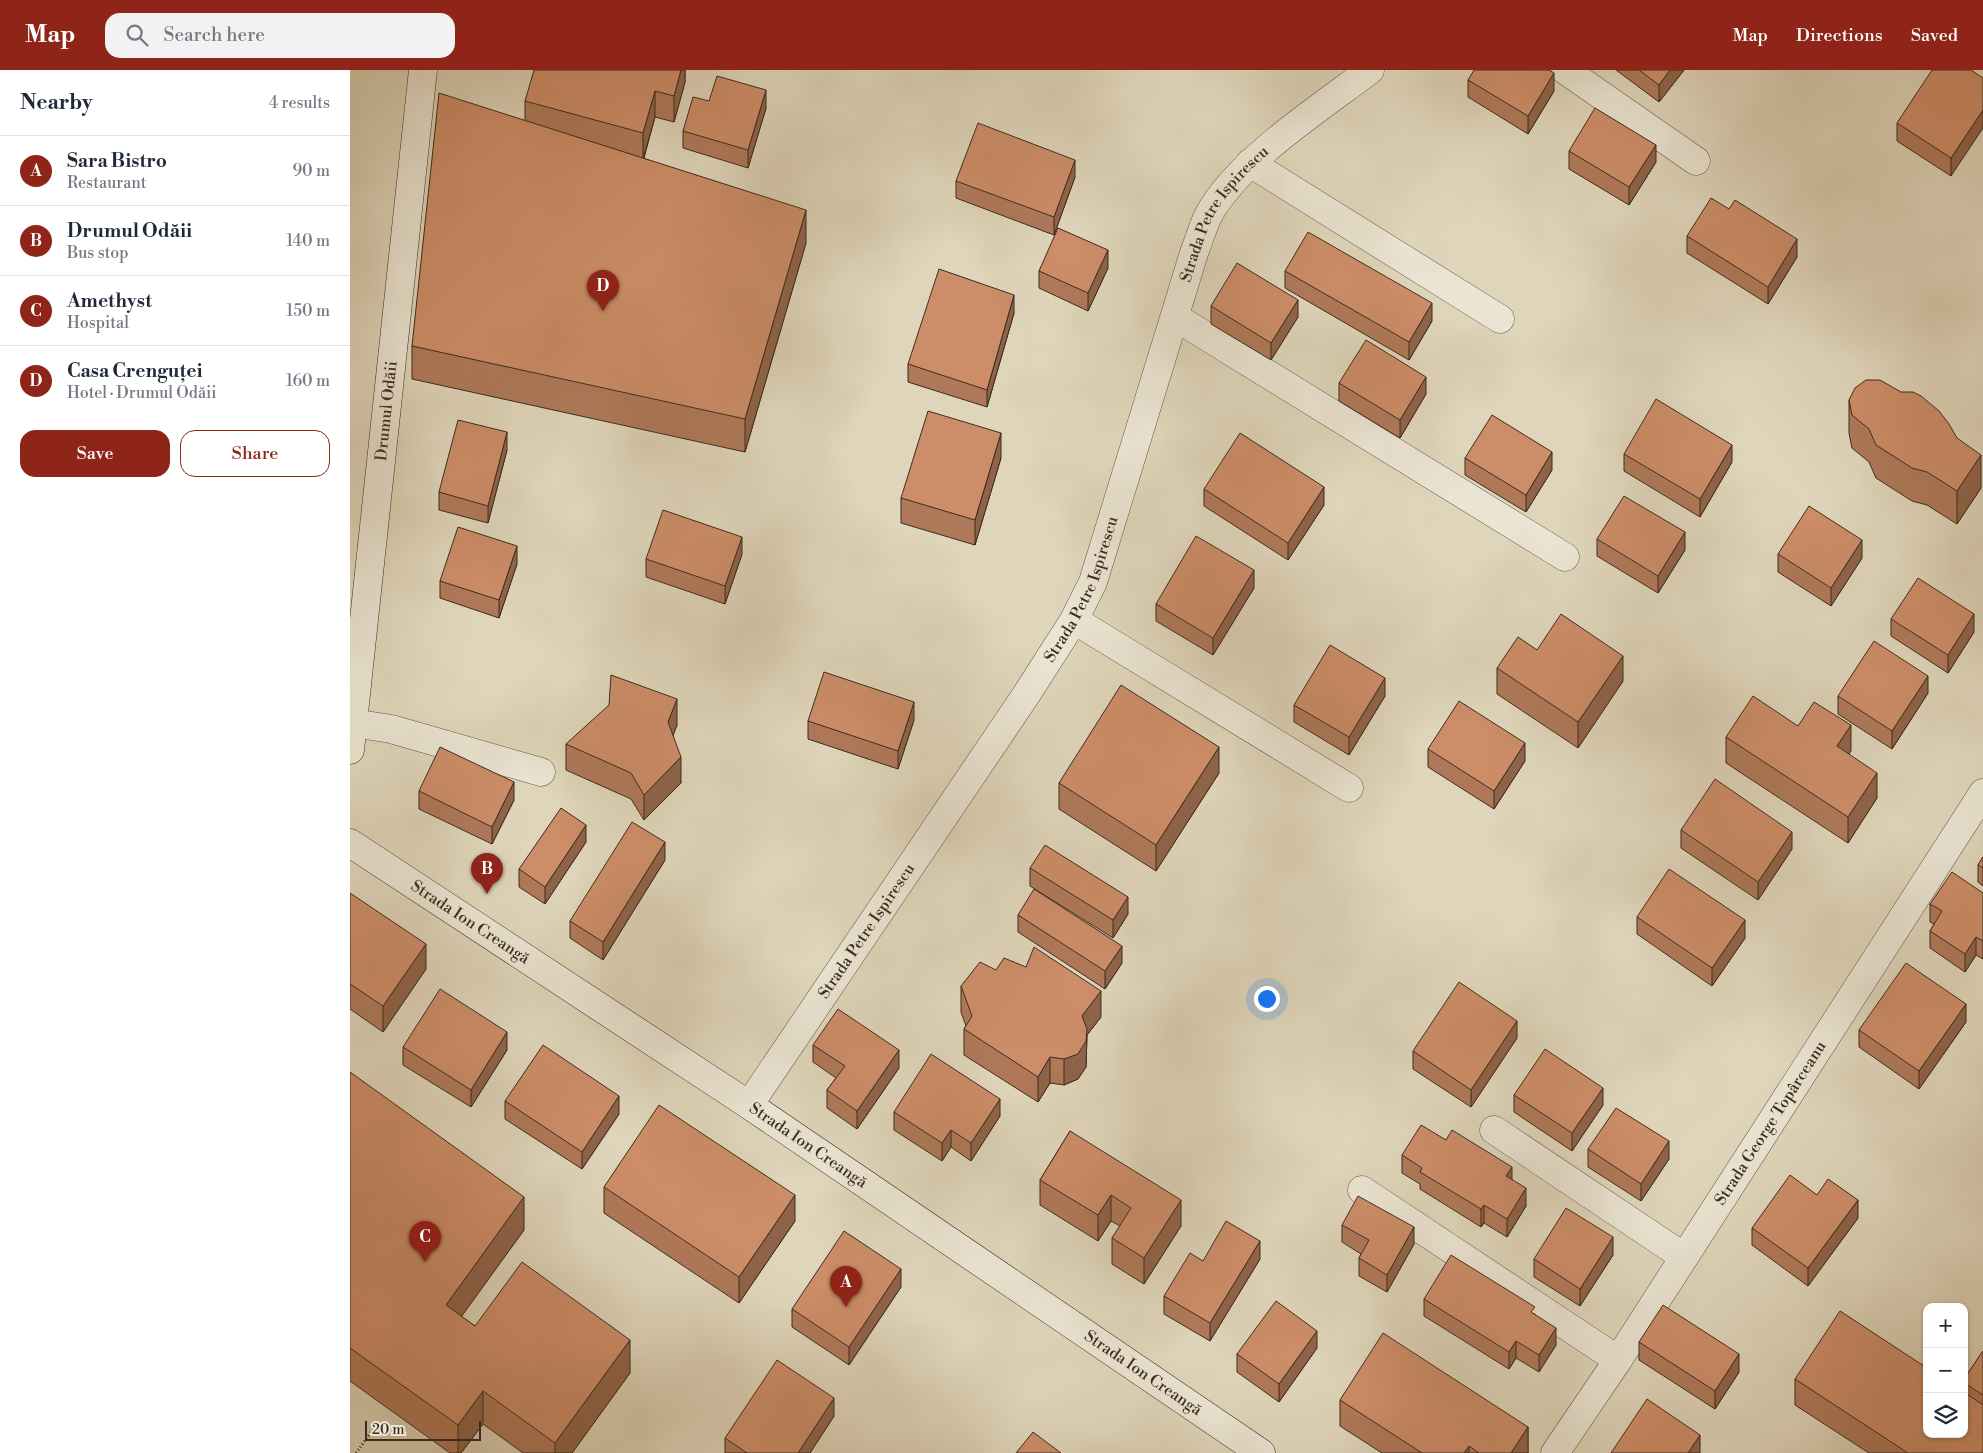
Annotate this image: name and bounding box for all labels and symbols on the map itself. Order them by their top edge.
street label: Strada Petre Ispirescu [1176,141,1273,285]
pin: D [587,270,619,311]
street label: Drumul Odăii [371,360,402,462]
street label: Strada Petre Ispirescu [1040,514,1123,666]
pin: B [471,853,503,894]
street label: Strada Petre Ispirescu [814,860,919,1002]
street label: Strada Ion Creangă [407,876,534,969]
your location [1254,986,1280,1012]
street label: Strada George Topârceanu [1710,1037,1831,1209]
street label: Strada Ion Creangă [746,1098,872,1193]
pin: C [409,1221,441,1262]
pin: A [830,1266,862,1307]
street label: Strada Ion Creangă [1080,1326,1207,1421]
scale bar [365,1418,481,1441]

